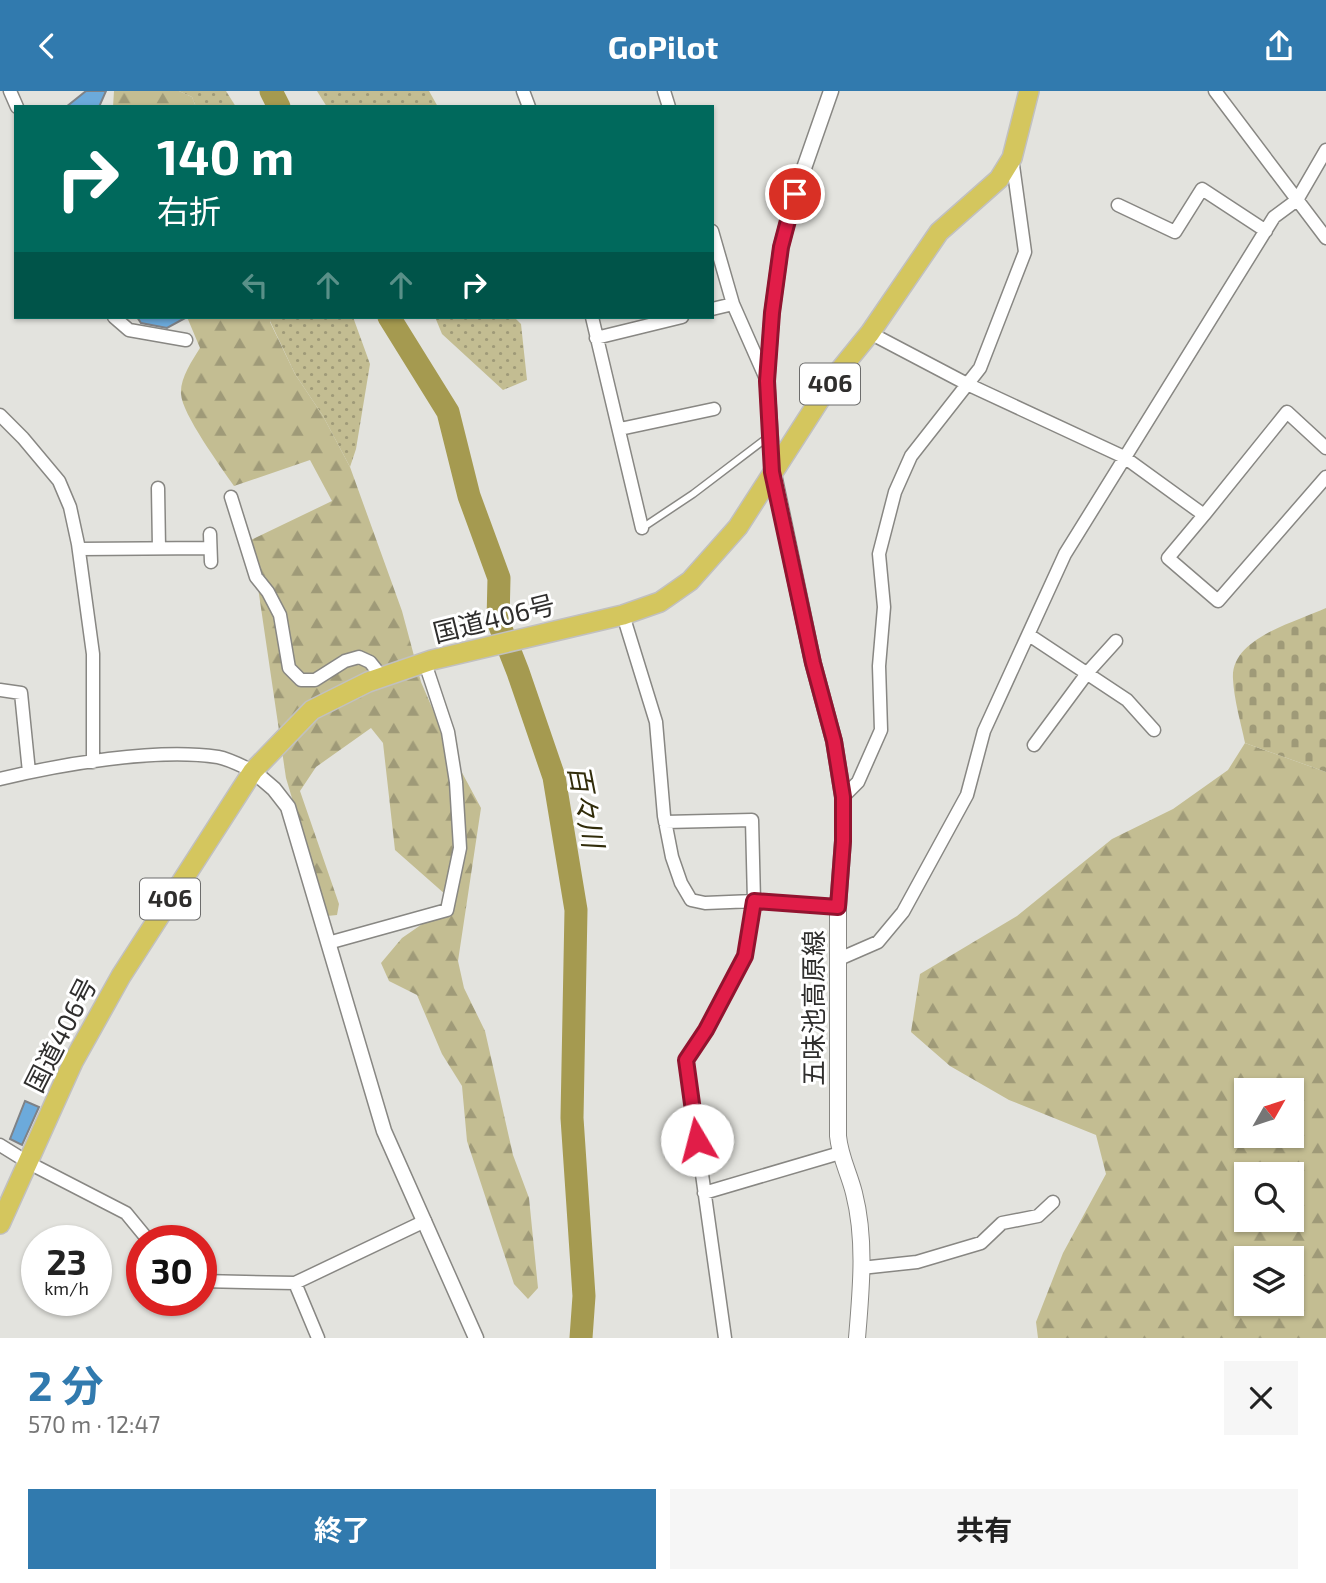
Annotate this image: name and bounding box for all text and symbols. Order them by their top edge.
icon: back [28,27,66,65]
text: GoPilot [608,27,718,65]
icon: share [1260,27,1298,65]
text: 140 m [157,126,294,185]
icon: right [42,133,133,224]
pin [765,164,825,224]
icon: arrive [776,175,814,213]
text: 右折 [157,191,221,229]
icon: left [236,266,274,304]
icon: ahead [309,266,347,304]
icon: ahead [382,266,420,304]
icon: right [455,266,493,304]
road number: 406 [800,363,860,405]
street label: 国道406号 [429,587,558,648]
water label: 百々川 [562,761,612,853]
road number: 406 [140,879,200,919]
street label: 五味池高原線 [797,930,828,1086]
street label: 国道406号 [18,972,102,1097]
north arrow [1234,1078,1304,1148]
map controls [1234,1078,1304,1316]
position arrow [660,1103,734,1177]
button: search [1234,1162,1304,1232]
speed limit sign: 30 [126,1225,217,1316]
text: 23 [46,1240,87,1282]
button: layers [1234,1246,1304,1316]
text: km/h [44,1277,89,1299]
text: 2 分 [28,1359,103,1409]
button: close [1224,1361,1298,1435]
text: 570 m · 12:47 [28,1410,160,1438]
button: 終了 [28,1489,656,1569]
button: 共有 [670,1489,1298,1569]

